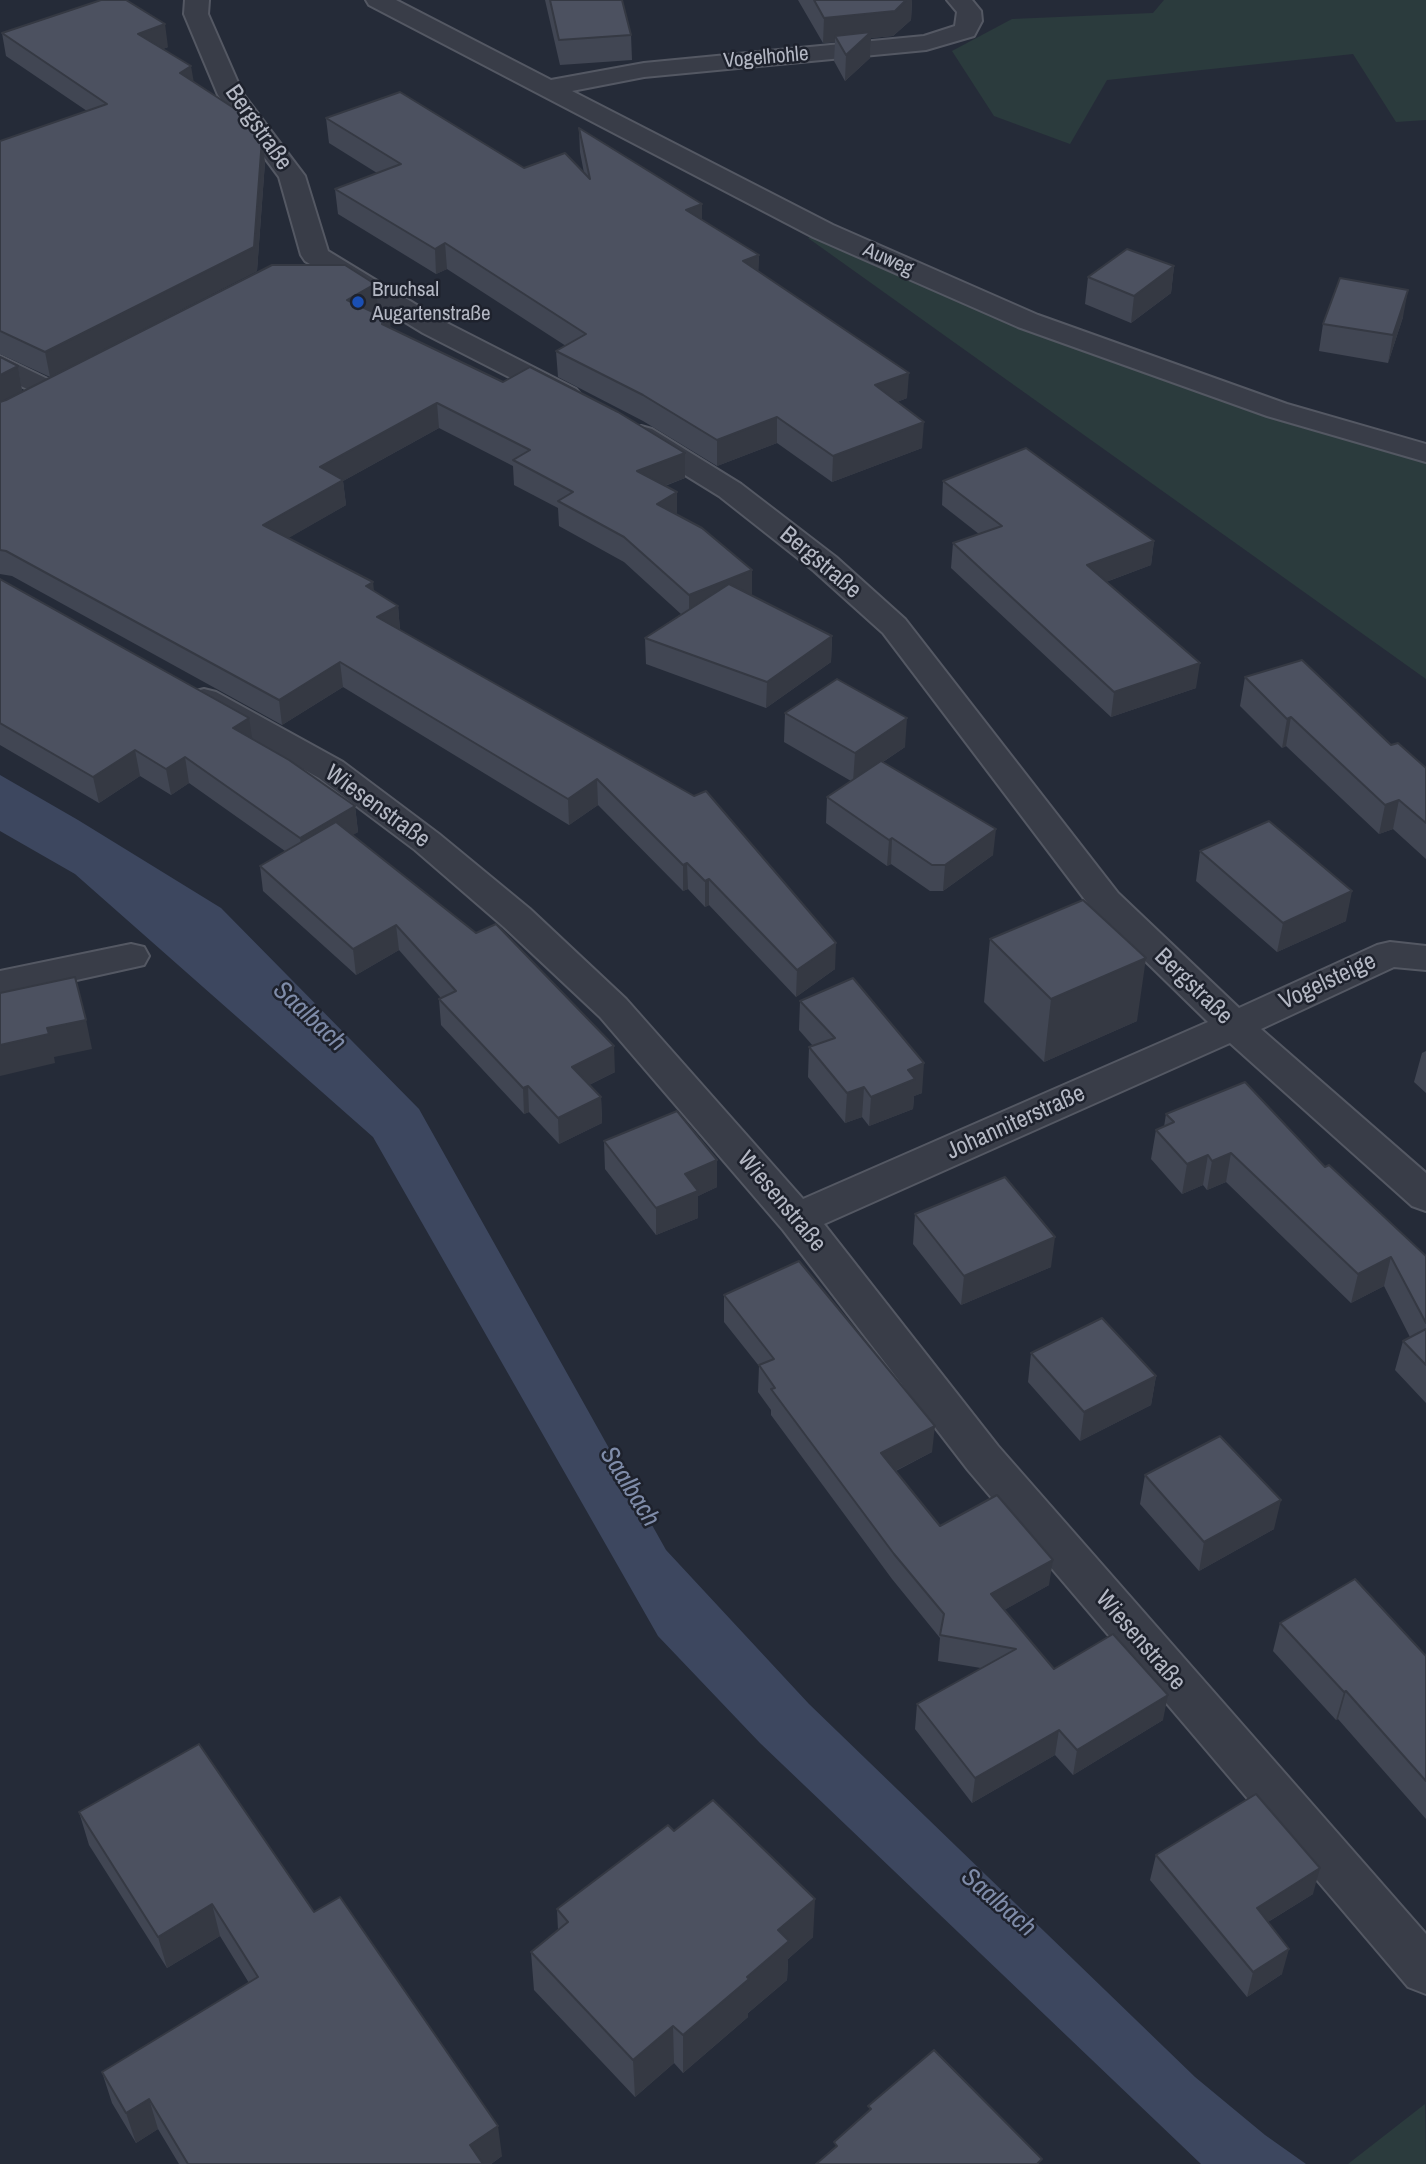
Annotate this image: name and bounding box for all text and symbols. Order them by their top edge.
street label: Vogelhohle [722,42,810,74]
street label: Bergstraße [218,80,298,176]
street label: Auweg [859,238,917,282]
place label: Bruchsal Augartenstraße [372,277,491,327]
marker: Bruchsal Augartenstraße [350,294,366,310]
street label: Bergstraße [773,521,867,605]
street label: Wiesenstraße [319,759,435,855]
street label: Bergstraße [1148,943,1238,1031]
street label: Vogelsteige [1275,947,1381,1017]
water label: Saalbach [266,975,352,1059]
street label: Johanniterstraße [942,1080,1090,1166]
street label: Wiesenstraße [731,1146,831,1258]
water label: Saalbach [592,1441,666,1533]
street label: Wiesenstraße [1089,1585,1191,1697]
water label: Saalbach [954,1862,1042,1944]

